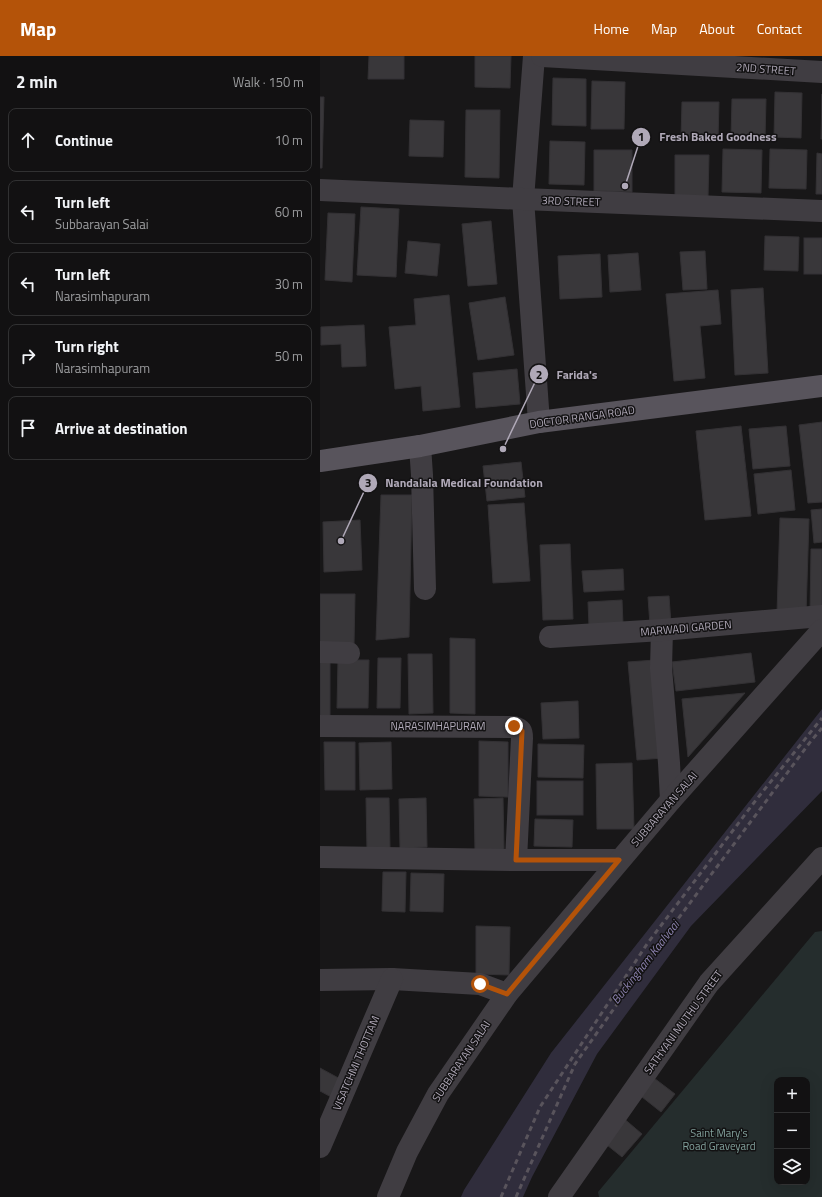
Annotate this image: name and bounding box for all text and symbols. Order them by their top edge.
text: Map [20,14,56,43]
text: Home [594,18,629,39]
text: Map [651,18,677,39]
text: About [699,18,735,39]
text: Contact [757,18,802,39]
street label: 2ND STREET [736,59,796,79]
text: 2 min [16,69,57,95]
text: Walk · 150 m [233,72,304,92]
callout: Fresh Baked Goodness [631,125,784,149]
text: 1 [638,127,644,146]
text: Fresh Baked Goodness [659,127,777,146]
icon: ahead [17,129,39,151]
text: Continue [55,129,113,152]
text: 10 m [275,130,303,150]
text: Turn left [55,191,110,214]
street label: 3RD STREET [541,192,601,210]
icon: left [17,201,39,223]
text: 60 m [275,202,303,222]
text: Subbarayan Salai [55,214,149,234]
text: Turn left [55,263,110,286]
icon: left [17,273,39,295]
text: 30 m [275,274,303,294]
text: Narasimhapuram [55,286,150,306]
text: Turn right [55,335,119,358]
icon: right [17,345,39,367]
text: 50 m [275,346,303,366]
text: Narasimhapuram [55,358,150,378]
callout: Farida's [529,362,606,386]
text: 2 [536,365,542,384]
text: Farida's [556,365,598,384]
street label: DOCTOR RANGA ROAD [528,402,636,432]
icon: arrive [17,417,39,439]
text: Arrive at destination [55,417,188,440]
callout: Nandalala Medical Foundation [358,471,551,495]
text: 3 [365,473,371,492]
text: Nandalala Medical Foundation [385,473,543,492]
street label: MARWADI GARDEN [640,616,732,640]
route end [505,717,523,735]
street label: NARASIMHAPURAM [390,718,486,734]
street label: SUBBARAYAN SALAI [627,768,701,850]
water label: Buckingham Kaalvaai [606,915,685,1008]
street label: SATHYANI MUTHU STREET [640,967,726,1077]
route start [471,975,489,993]
street label: VISATCHMI THOTTAM [329,1013,383,1113]
street label: SUBBARAYAN SALAI [428,1017,494,1105]
map controls [774,1077,810,1185]
button: + [774,1077,810,1113]
button: − [774,1113,810,1149]
park label: Saint Mary's Road Graveyard [682,1125,756,1154]
button: layers [774,1149,810,1185]

